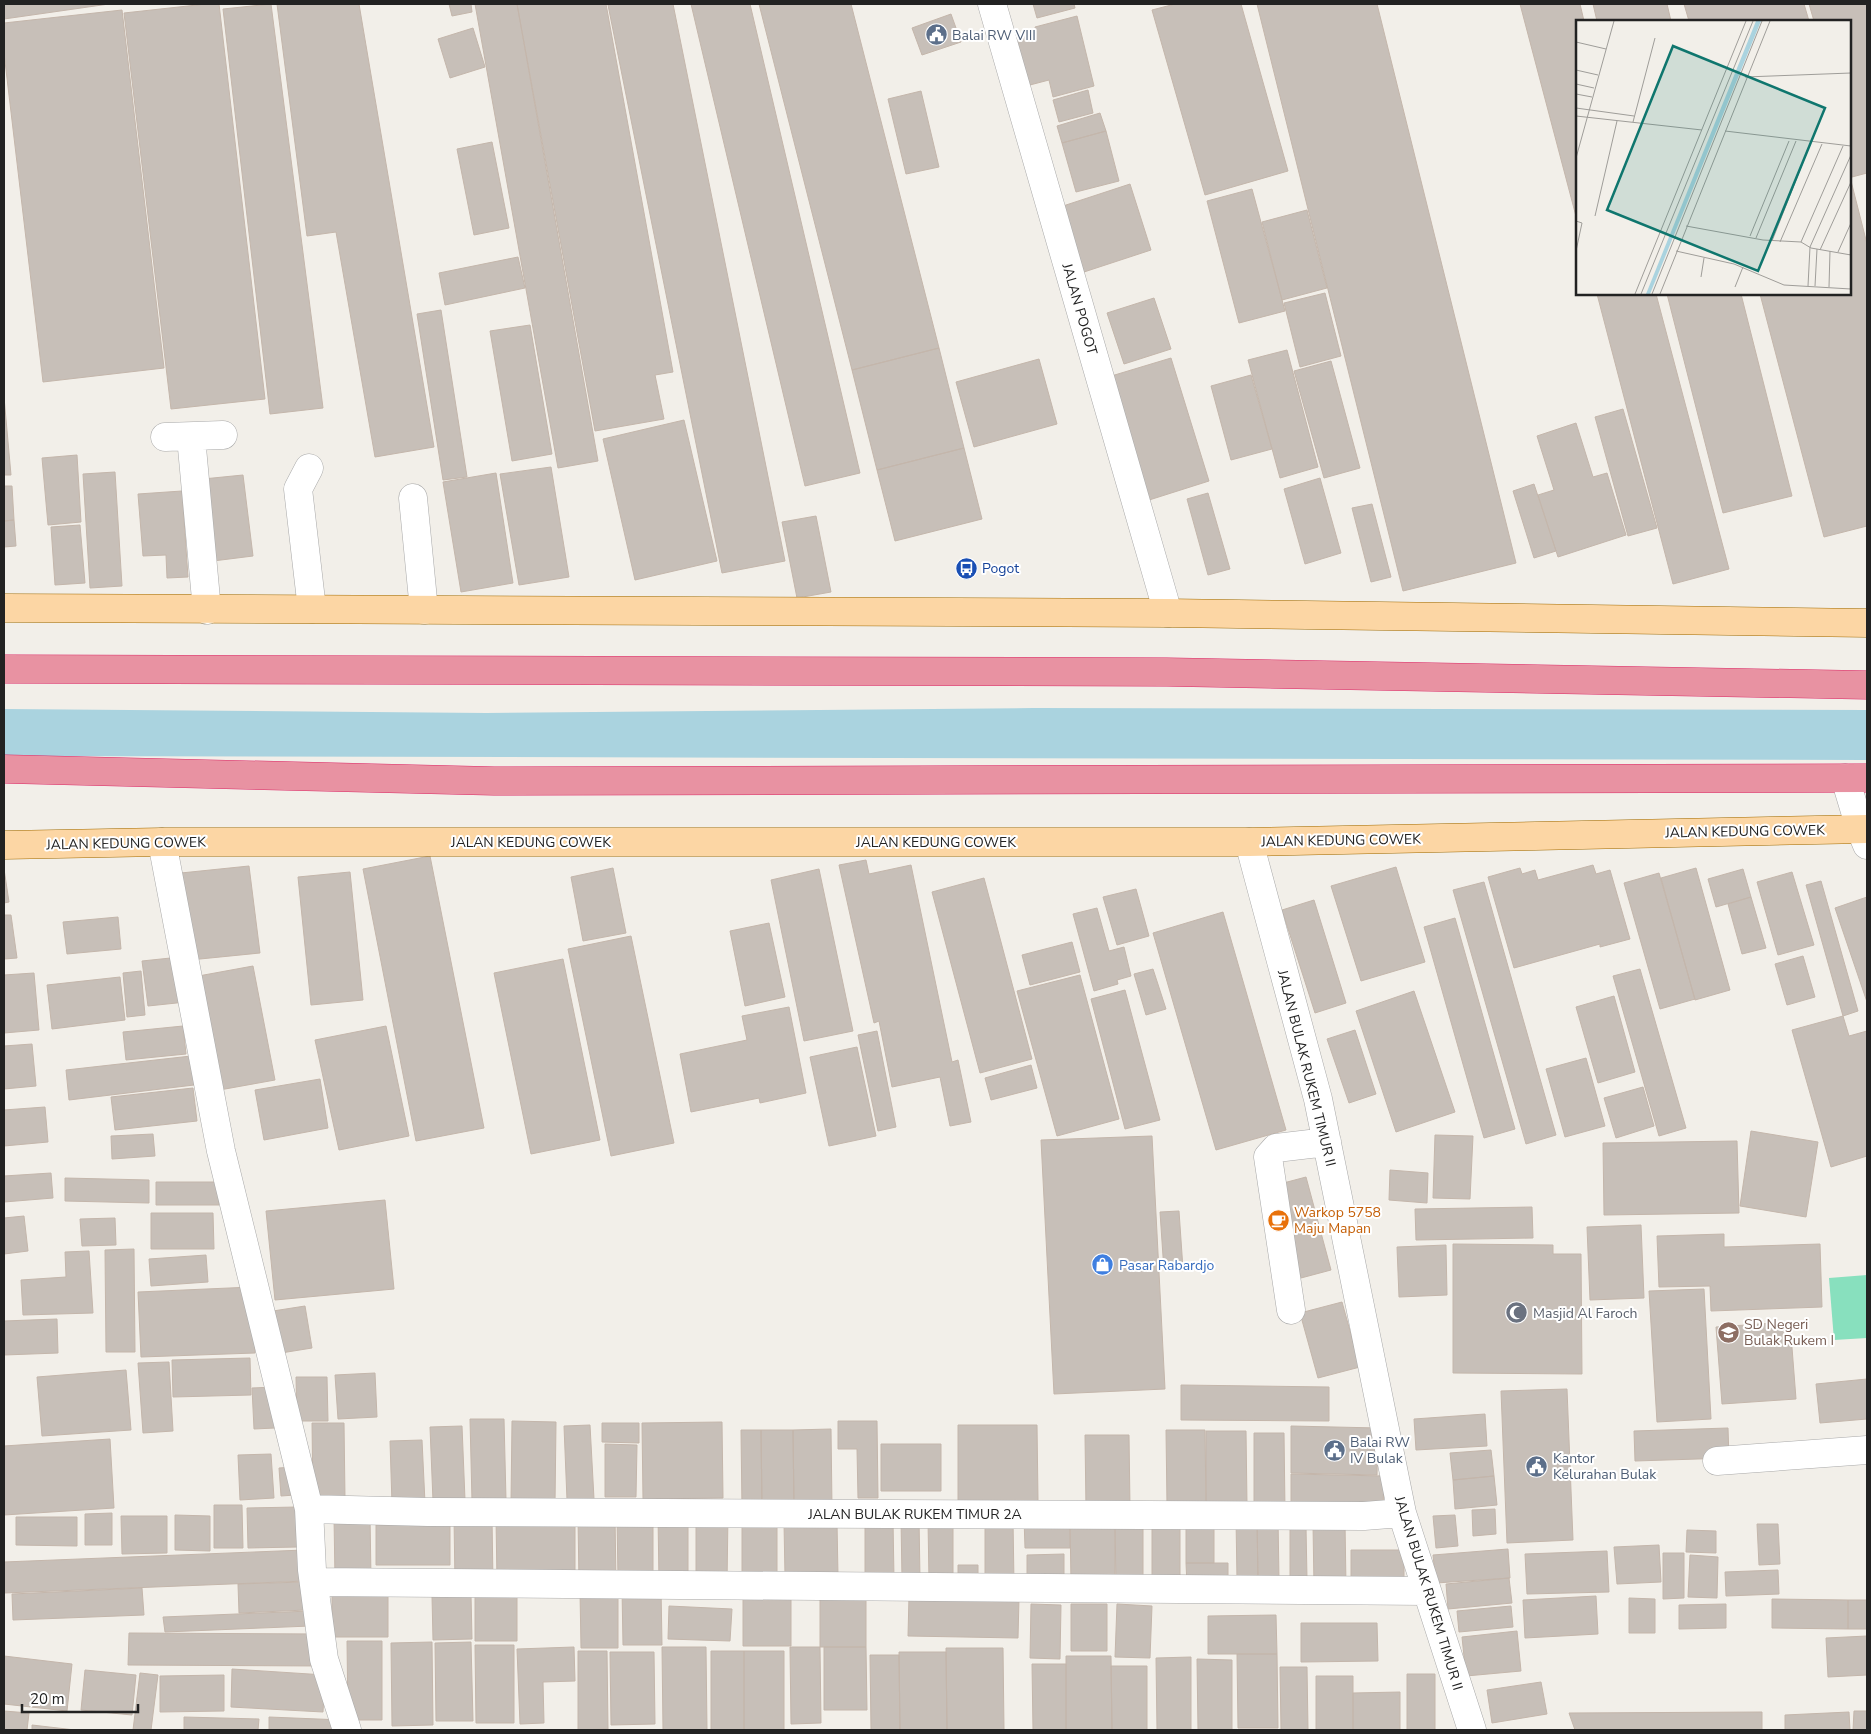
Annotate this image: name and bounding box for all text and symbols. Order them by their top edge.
inset map [1576,20,1851,295]
public building icon: Balai RW VIII [924,23,948,47]
place label: Balai RW VIII [952,26,1036,45]
street label: JALAN POGOT [1057,260,1102,358]
bus stop icon: Pogot [954,556,978,580]
place label: Pogot [982,559,1019,578]
street label: JALAN KEDUNG COWEK [1664,821,1825,842]
street label: JALAN KEDUNG COWEK [1260,830,1421,851]
street label: JALAN KEDUNG COWEK [45,833,206,854]
street label: JALAN KEDUNG COWEK [450,833,611,852]
street label: JALAN KEDUNG COWEK [855,833,1016,852]
street label: JALAN BULAK RUKEM TIMUR II [1273,967,1340,1168]
place label: Warkop 5758 Maju Mapan [1294,1203,1381,1238]
cafe icon: Warkop 5758 Maju Mapan [1266,1208,1290,1232]
shop icon: Pasar Rabardjo [1091,1253,1115,1277]
place label: Pasar Rabardjo [1119,1256,1214,1275]
mosque icon: Masjid Al Faroch [1505,1301,1529,1325]
place label: Masjid Al Faroch [1533,1304,1637,1323]
place label: SD Negeri Bulak Rukem I [1744,1315,1834,1350]
school or university icon: SD Negeri Bulak Rukem I [1716,1320,1740,1344]
place label: Balai RW IV Bulak [1350,1433,1411,1468]
public building icon: Balai RW IV Bulak [1322,1438,1346,1462]
place label: Kantor Kelurahan Bulak [1553,1449,1657,1484]
public building icon: Kantor Kelurahan Bulak [1525,1454,1549,1478]
street label: JALAN BULAK RUKEM TIMUR II [1390,1493,1467,1693]
street label: JALAN BULAK RUKEM TIMUR 2A [807,1505,1022,1524]
scale bar [22,1682,139,1714]
text: 20 m [30,1689,65,1709]

